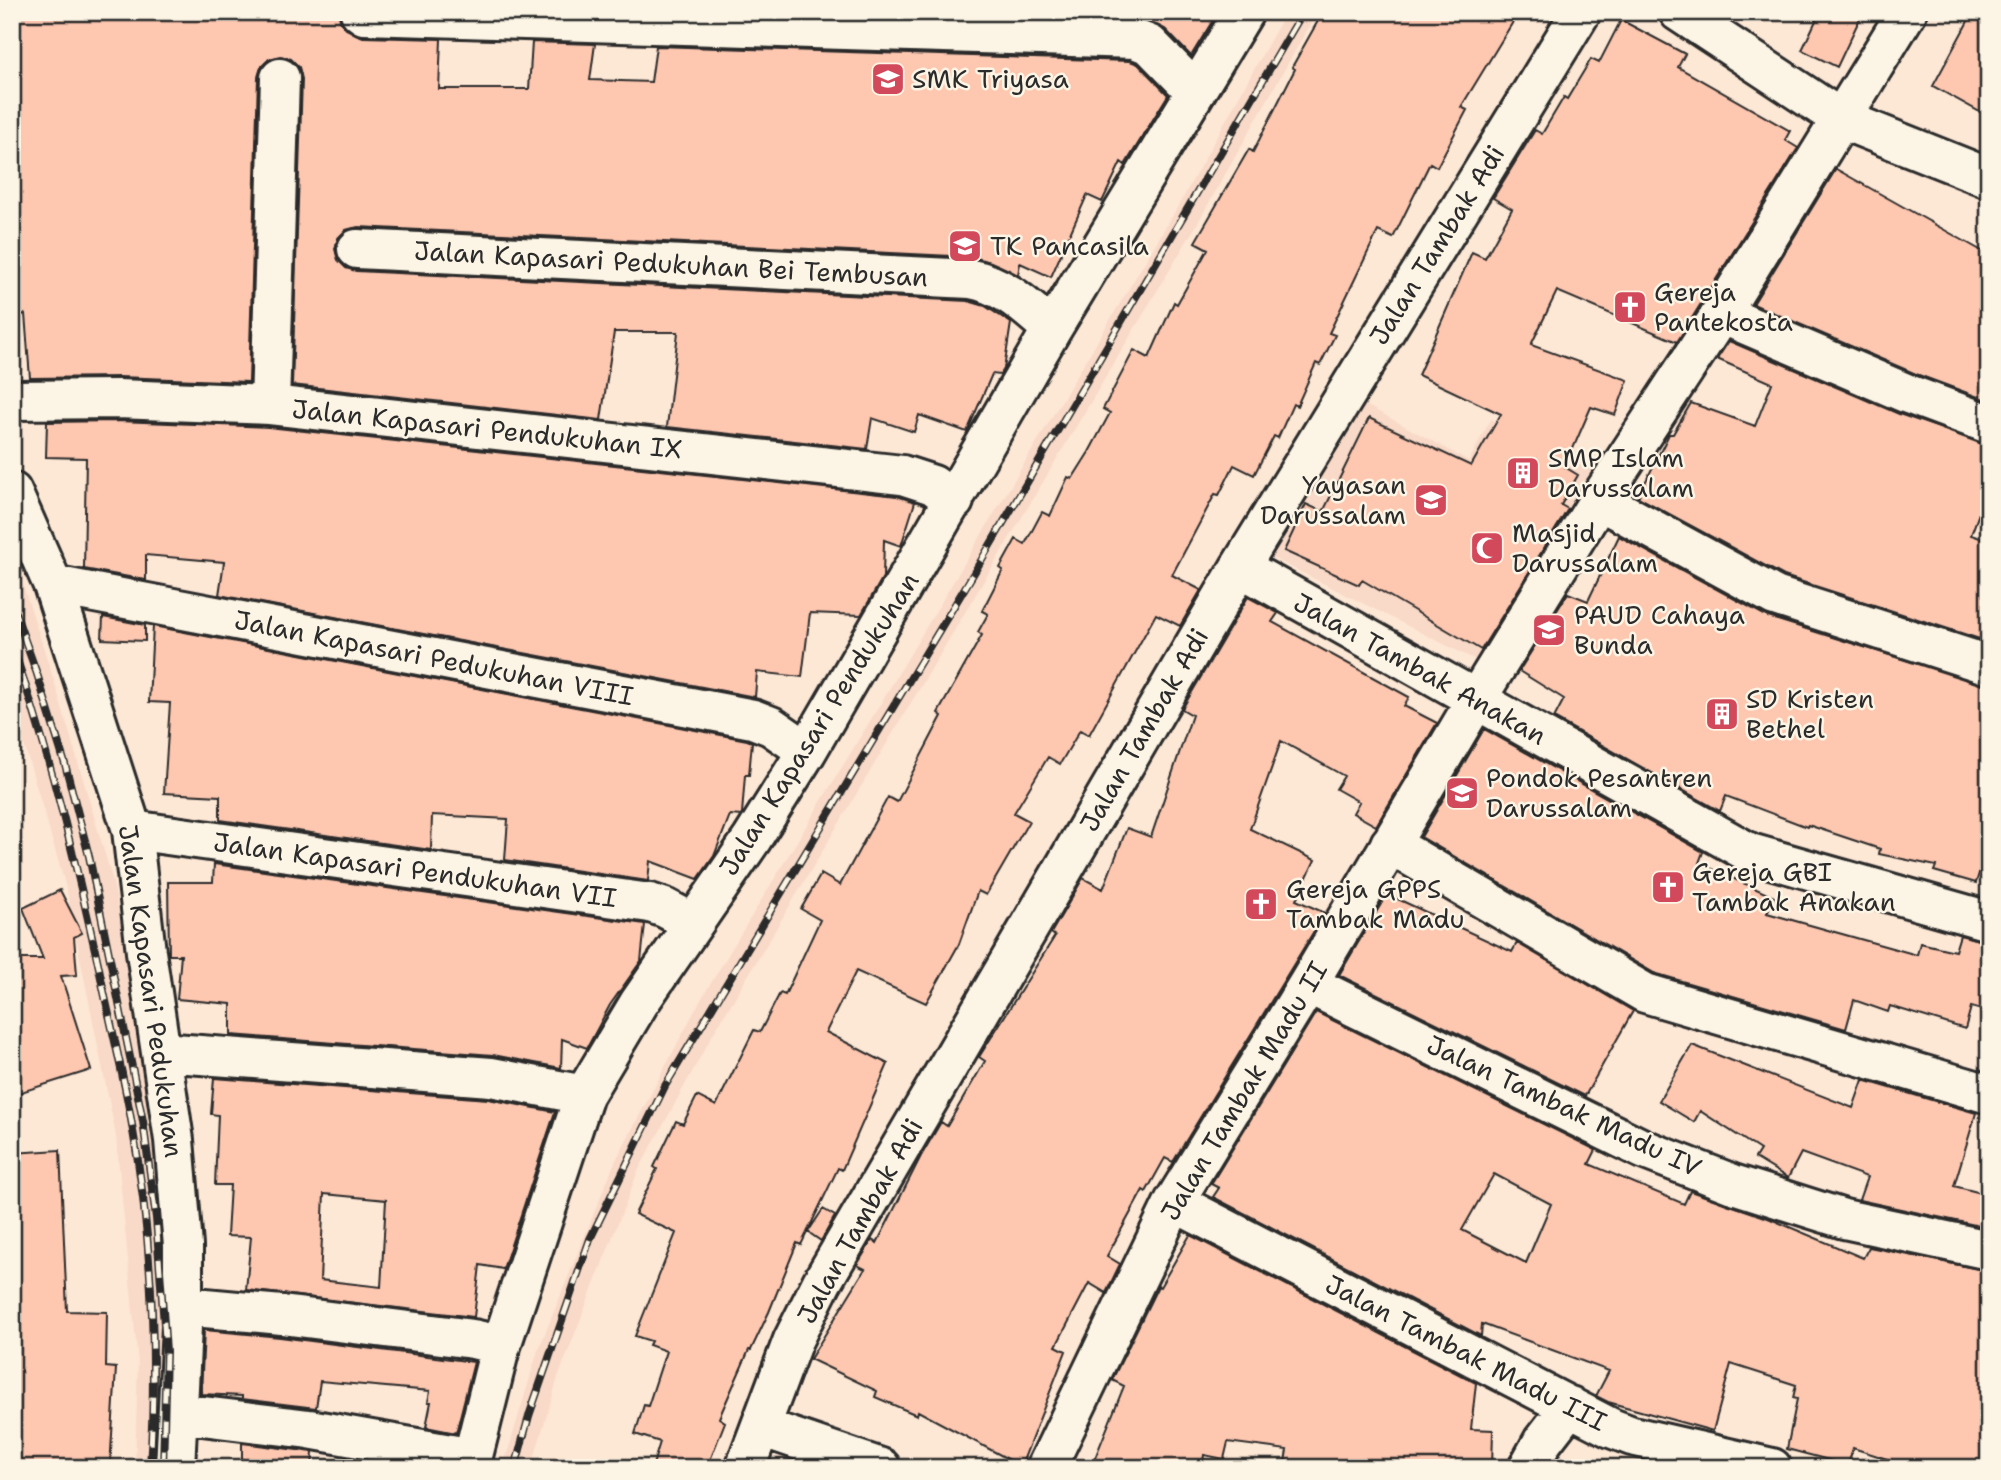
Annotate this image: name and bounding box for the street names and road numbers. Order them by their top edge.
street label: Jalan Tambak Adi [1361,138,1512,351]
street label: Jalan Kapasari Pedukuhan Bei Tembusan [413,233,929,294]
street label: Jalan Kapasari Pendukuhan IX [290,391,684,466]
street label: Jalan Kapasari Pendukuhan [711,565,927,882]
street label: Jalan Tambak Anakan [1288,584,1553,753]
street label: Jalan Kapasari Pedukuhan VIII [232,602,637,713]
street label: Jalan Tambak Adi [1071,622,1216,838]
street label: Jalan Kapasari Pedukuhan [111,822,192,1160]
street label: Jalan Kapasari Pendukuhan VII [211,824,619,915]
street label: Jalan Tambak Madu II [1152,955,1335,1227]
street label: Jalan Tambak Madu IV [1421,1027,1707,1185]
street label: Jalan Tambak Adi [789,1112,930,1330]
street label: Jalan Tambak Madu III [1320,1266,1613,1439]

